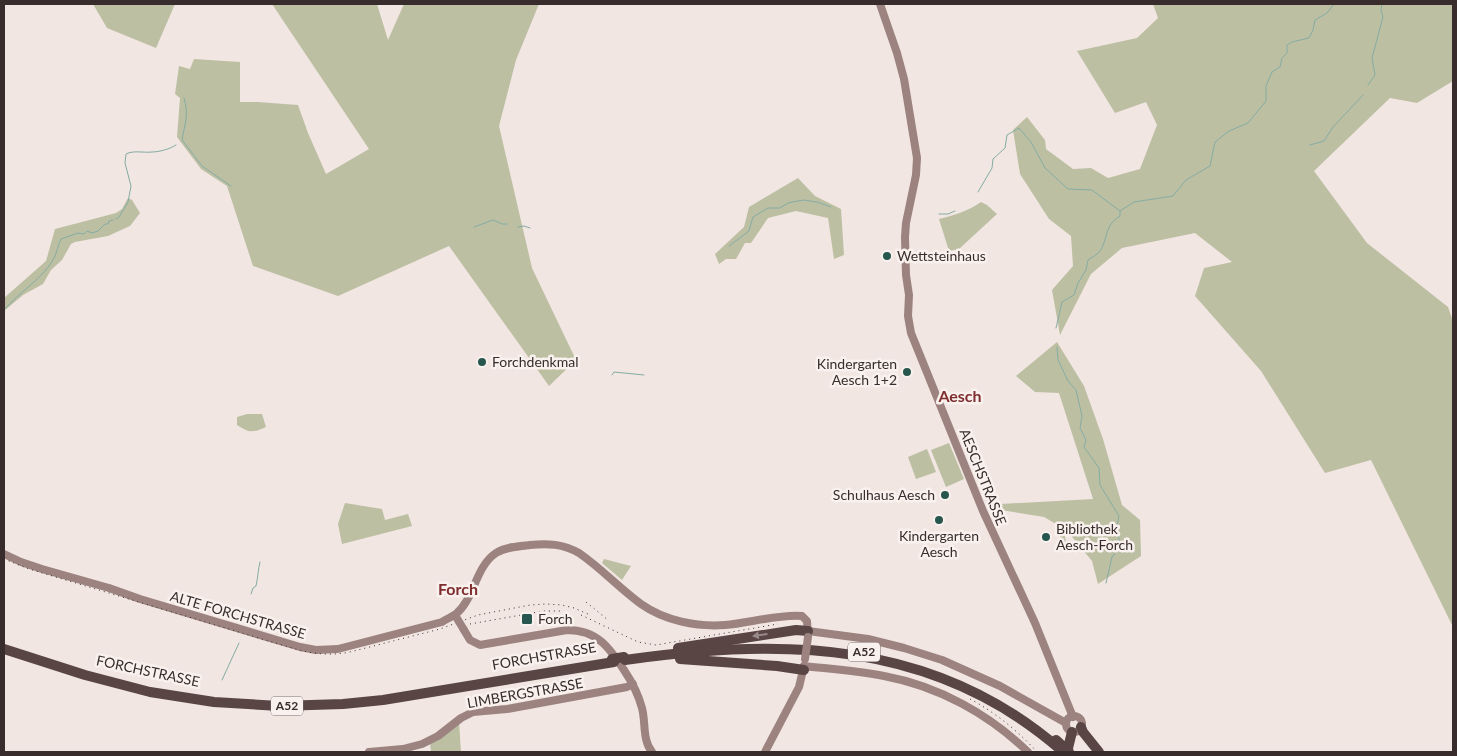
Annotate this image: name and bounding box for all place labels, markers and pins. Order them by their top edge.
place label: Wettsteinhaus [897,247,986,264]
marker: Wettsteinhaus [881,250,893,262]
place label: Forchdenkmal [492,353,579,370]
place label: Kindergarten Aesch 1+2 [817,355,897,388]
marker: Forchdenkmal [476,356,488,368]
marker: Kindergarten Aesch 1+2 [901,366,913,378]
place label: Schulhaus Aesch [833,486,935,503]
marker: Schulhaus Aesch [939,489,951,501]
marker: Kindergarten Aesch [933,514,945,526]
place label: Bibliothek Aesch-Forch [1056,520,1133,553]
place label: Kindergarten Aesch [899,527,979,560]
marker: Bibliothek Aesch-Forch [1040,531,1052,543]
place label: Forch [538,610,573,627]
marker: Forch [520,612,534,626]

